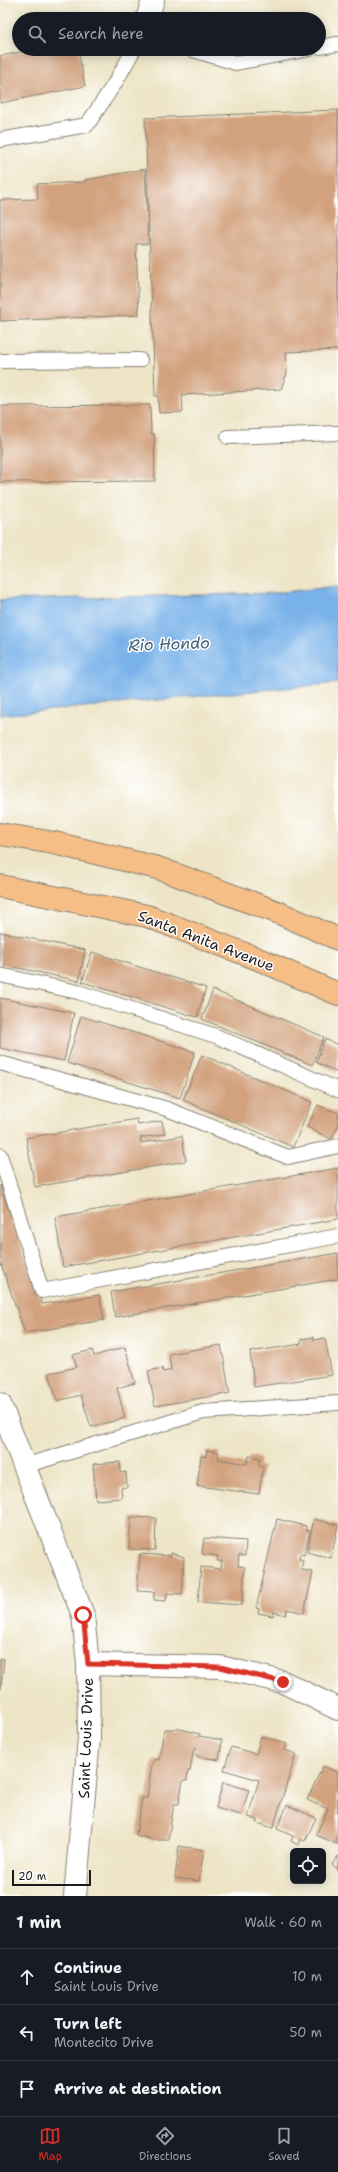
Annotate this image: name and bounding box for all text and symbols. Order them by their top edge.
search box [12,12,326,56]
icon: search [26,23,48,45]
text: Search here [58,24,144,44]
water label: Rio Hondo [128,632,210,656]
street label: Santa Anita Avenue [135,906,277,976]
route start [74,1606,92,1624]
route end [274,1673,292,1691]
street label: Saint Louis Drive [74,1677,98,1799]
map controls [290,1848,326,1884]
button: locate [290,1848,326,1884]
scale bar [12,1868,91,1887]
text: 20 m [18,1869,46,1884]
text: 1 min [16,1911,61,1933]
text: Walk · 60 m [245,1914,322,1931]
text: Continue [54,1958,122,1978]
icon: ahead [16,1966,38,1988]
text: 10 m [292,1968,322,1985]
text: Saint Louis Drive [54,1978,159,1995]
text: Turn left [54,2014,122,2034]
icon: left [16,2022,38,2044]
text: 50 m [289,2024,322,2041]
text: Montecito Drive [54,2034,154,2051]
icon: arrive [16,2078,38,2100]
text: Arrive at destination [54,2079,222,2099]
tab: Map [38,2125,62,2164]
tab: Directions [139,2125,191,2164]
tab: Saved [268,2125,300,2164]

